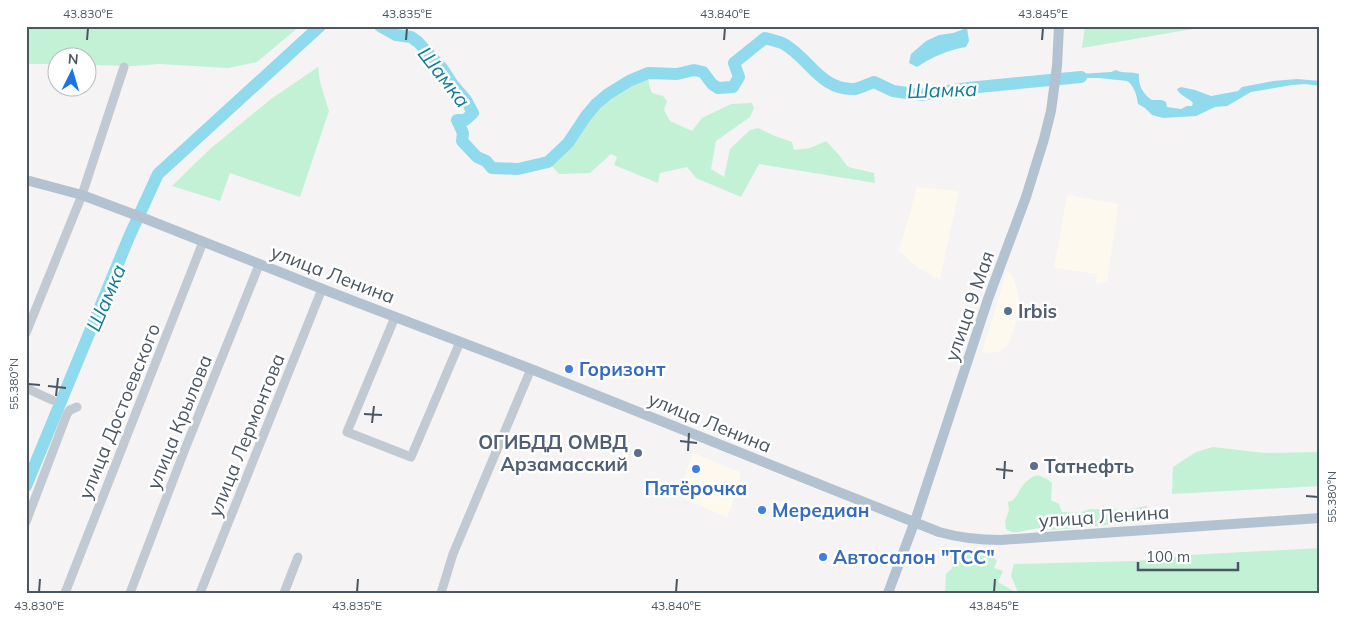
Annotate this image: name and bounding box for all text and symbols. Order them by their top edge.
text: 43.830°E [63,6,113,21]
text: 43.835°E [382,6,432,21]
text: 43.840°E [700,6,750,21]
text: 43.845°E [1018,6,1068,21]
water label: Шамка [413,41,476,112]
north arrow [48,48,98,98]
text: N [67,50,79,68]
water label: Шамка [906,76,978,103]
street label: улица Ленина [268,239,398,309]
street label: улица 9 Мая [939,248,999,364]
water label: Шамка [80,261,131,335]
place label: Irbis [1018,299,1057,323]
marker: Irbis [1002,305,1014,317]
street label: улица Достоевского [73,320,165,502]
street label: улица Лермонтова [202,350,290,520]
street label: улица Крылова [141,351,217,493]
place label: Горизонт [579,357,666,381]
text: 55.380°N [6,358,21,410]
marker: Горизонт [563,363,575,375]
street label: улица Ленина [645,386,775,458]
place label: ОГИБДД ОМВД Арзамасский [478,430,628,476]
marker: ОГИБДД ОМВД Арзамасский [632,447,644,459]
place label: Татнефть [1044,454,1134,478]
marker: Татнефть [1028,460,1040,472]
marker: Пятёрочка [690,463,702,475]
text: 55.380°N [1324,471,1339,523]
place label: Пятёрочка [645,476,747,500]
place label: Мередиан [772,498,869,522]
street label: улица Ленина [1038,499,1170,533]
marker: Мередиан [756,504,768,516]
scale bar [1138,539,1238,571]
place label: Автосалон "ТСС" [833,545,995,569]
text: 100 m [1146,547,1190,566]
marker: Автосалон "ТСС" [817,551,829,563]
text: 43.830°E [14,598,64,613]
text: 43.835°E [332,598,382,613]
text: 43.840°E [651,598,701,613]
text: 43.845°E [969,598,1019,613]

